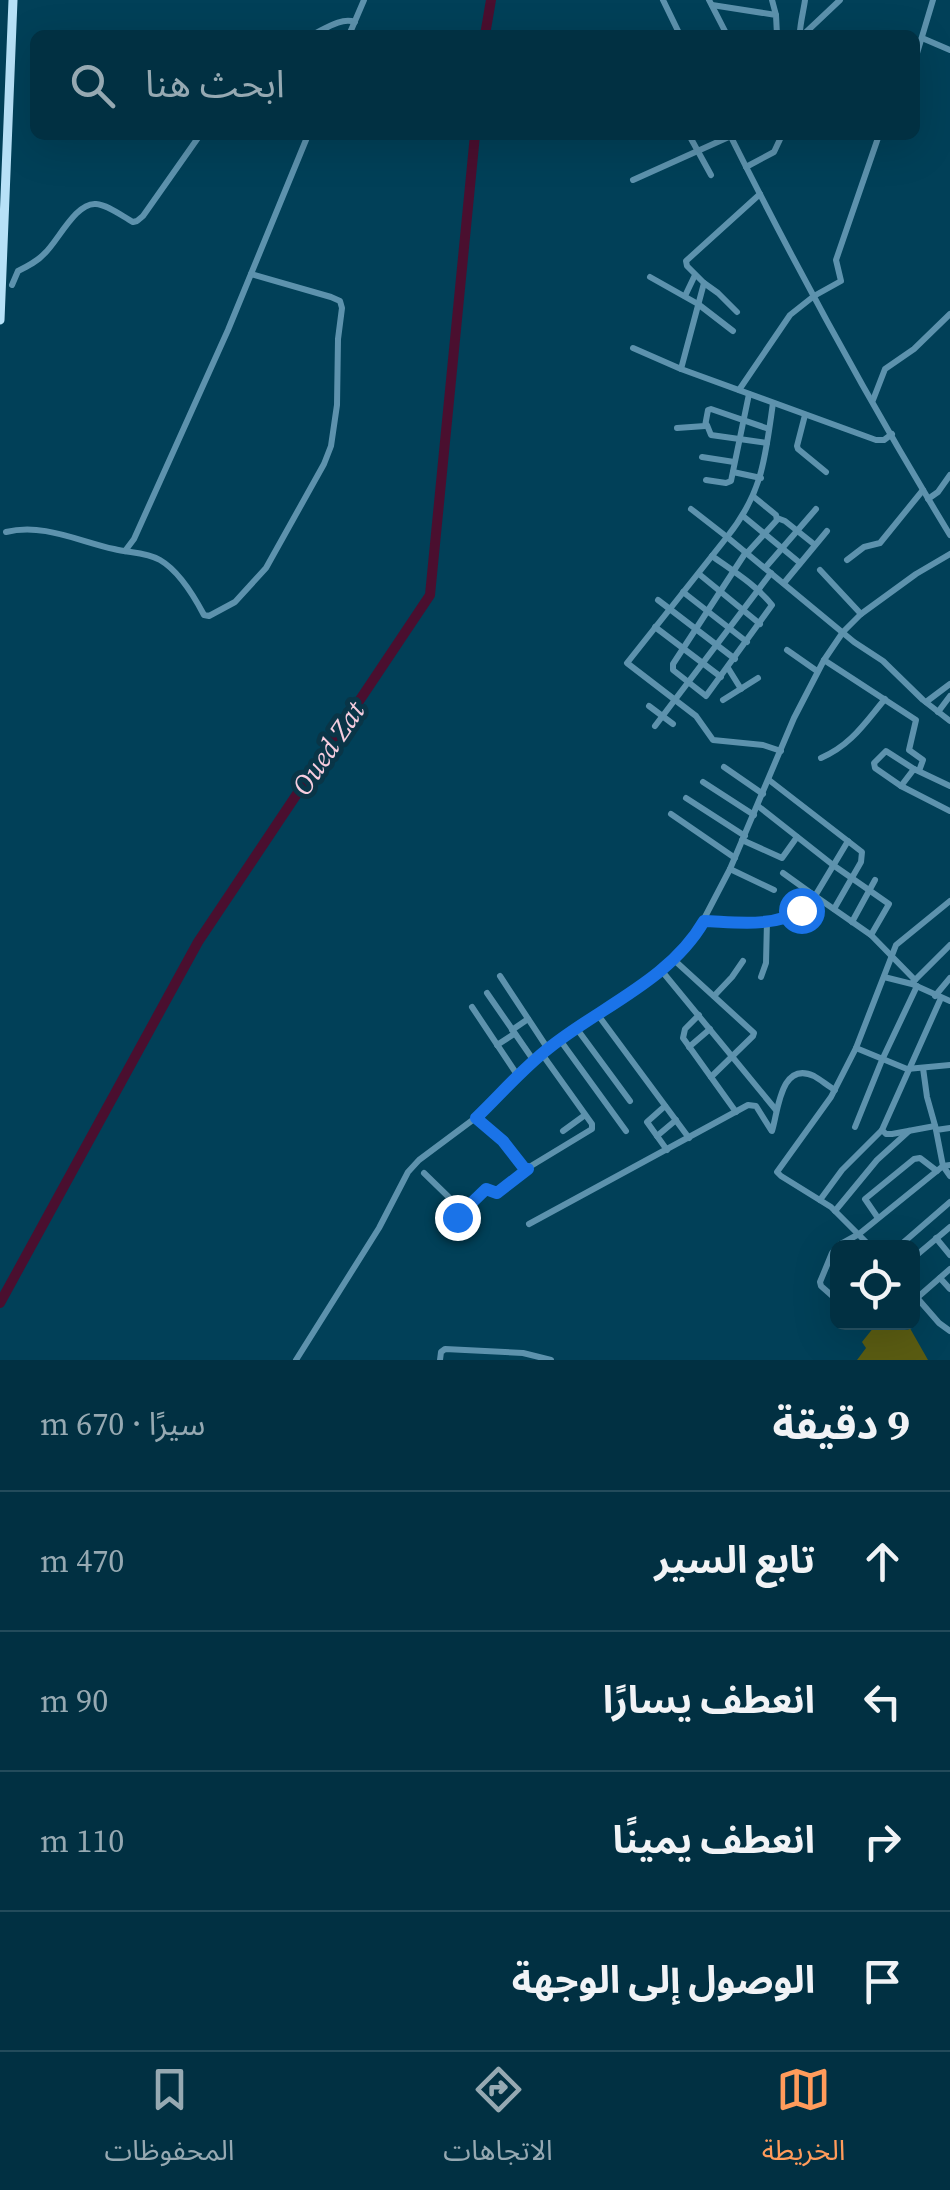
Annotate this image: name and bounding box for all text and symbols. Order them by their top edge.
search box [30,30,920,140]
icon: search [65,58,120,113]
text: ابحث هنا [145,58,285,110]
water label: Oued Zat [283,692,374,802]
route start [779,888,825,934]
route end [435,1195,481,1241]
map controls [830,1240,920,1330]
button: locate [830,1240,920,1330]
text: 9 دقيقة [773,1395,910,1453]
text: سيرًا · 670 m [40,1402,205,1446]
text: تابع السير [654,1534,815,1586]
icon: ahead [855,1534,910,1589]
text: 470 m [40,1539,124,1583]
text: انعطف يسارًا [603,1674,815,1726]
icon: left [855,1674,910,1729]
text: 90 m [40,1679,108,1723]
text: انعطف يمينًا [613,1814,815,1866]
icon: right [855,1814,910,1869]
text: 110 m [40,1819,124,1863]
text: الوصول إلى الوجهة [512,1954,815,2006]
icon: arrive [855,1954,910,2009]
tab: المحفوظات [104,2062,234,2181]
tab: الاتجاهات [443,2062,553,2181]
tab: الخريطة [762,2062,846,2181]

